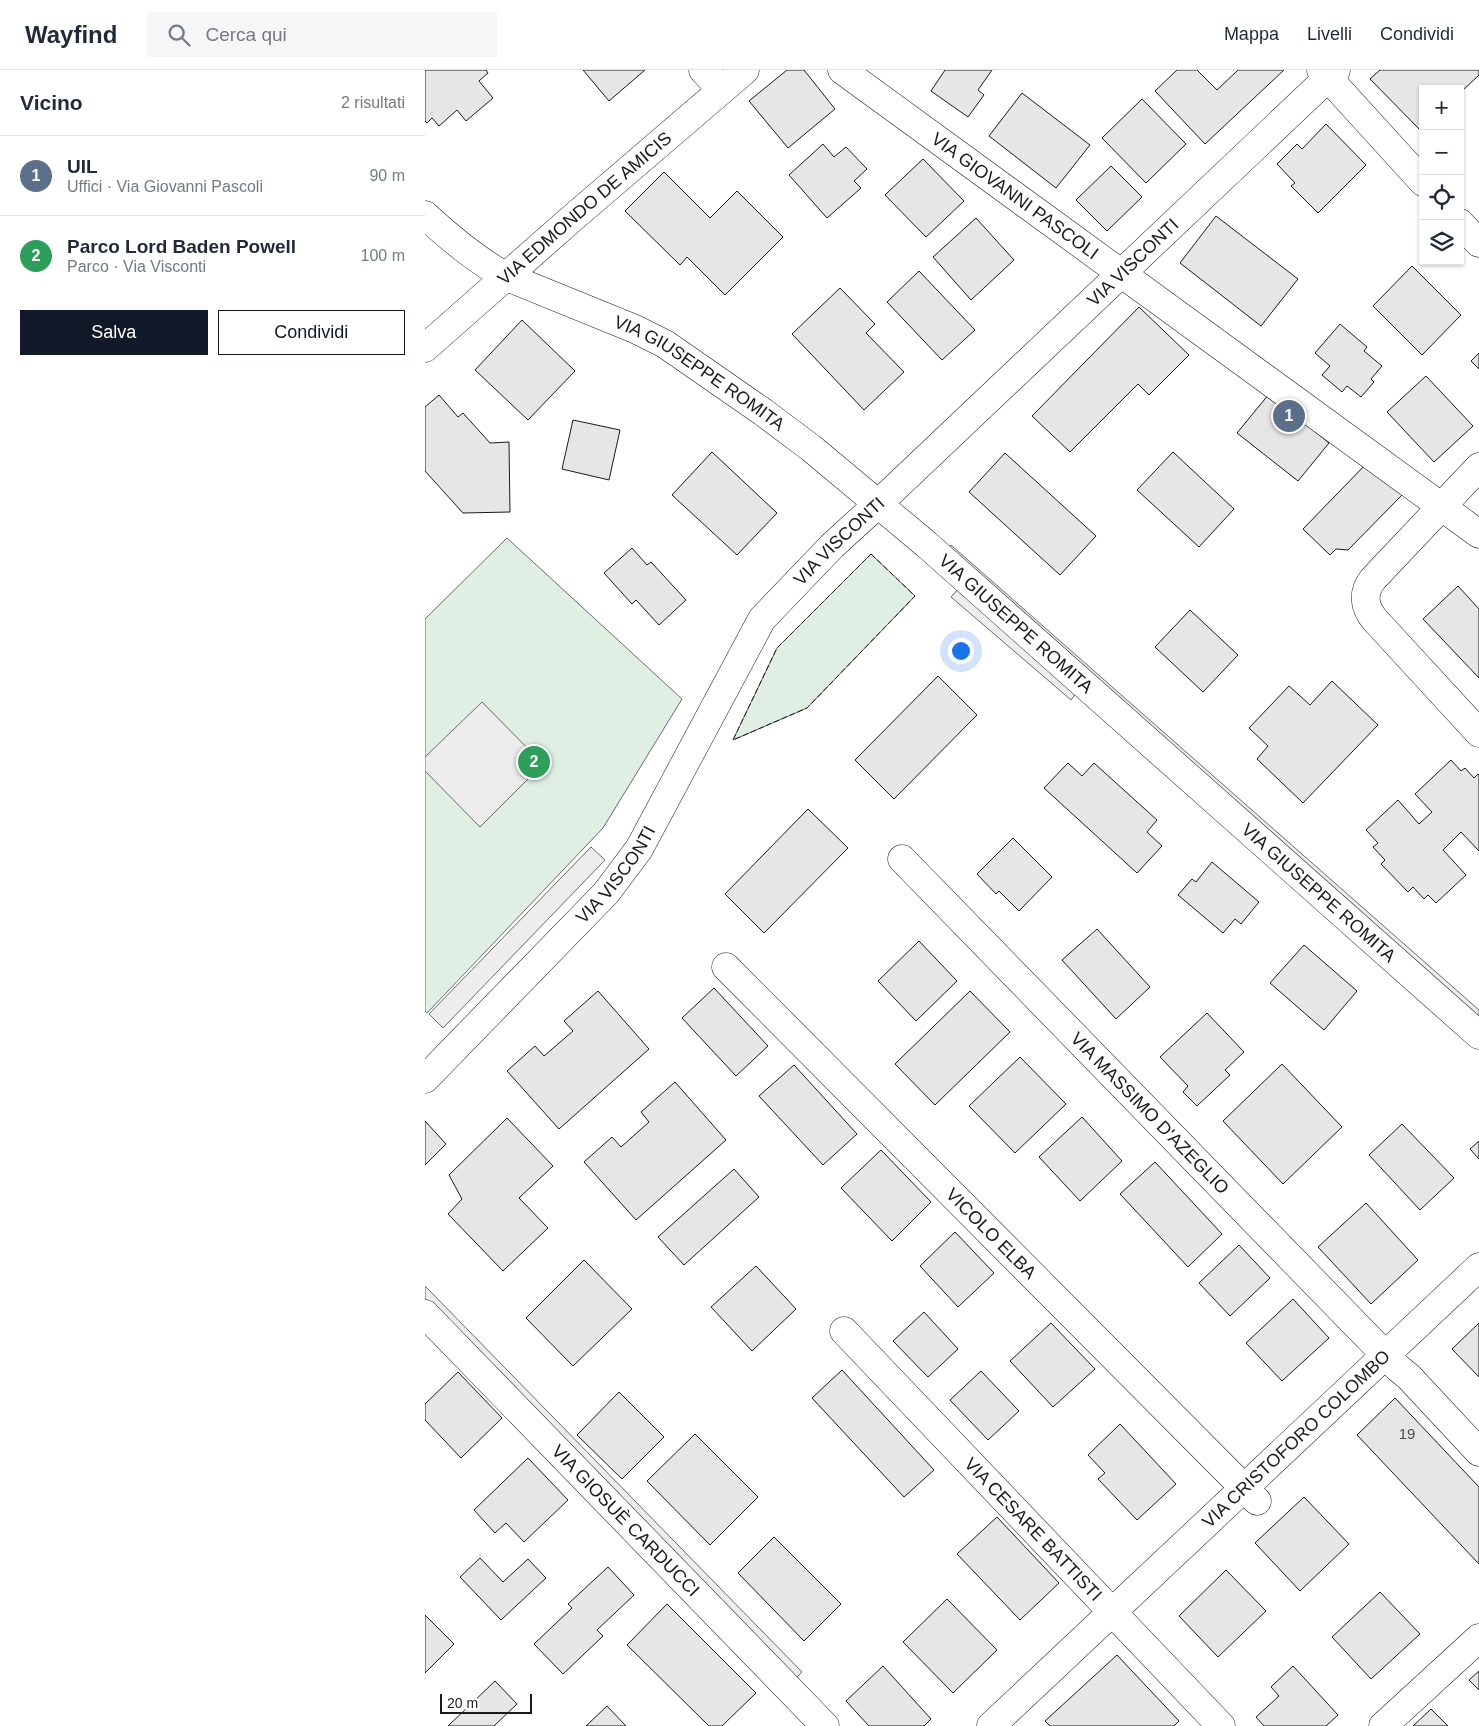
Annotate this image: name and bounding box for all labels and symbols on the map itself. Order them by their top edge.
street label: VIA EDMONDO DE AMICIS [494,128,675,289]
street label: VIA GIOVANNI PASCOLI [928,129,1102,263]
street label: VIA VISCONTI [1083,215,1183,310]
street label: VIA GIUSEPPE ROMITA [611,312,789,435]
pin: 1 [1273,397,1305,435]
street label: VIA VISCONTI [790,493,889,589]
street label: VIA GIUSEPPE ROMITA [935,550,1097,697]
your location [948,638,974,664]
pin: 2 [518,743,550,781]
street label: VIA GIUSEPPE ROMITA [1238,819,1400,966]
street label: VIA VISCONTI [572,823,659,928]
street label: VIA MASSIMO D'AZEGLIO [1067,1028,1233,1198]
street label: VICOLO ELBA [942,1184,1040,1283]
street label: VIA CRISTOFORO COLOMBO [1198,1346,1394,1532]
house number: 19 [1399,1425,1415,1442]
street label: VIA GIOSUÈ CARDUCCI [548,1441,704,1600]
street label: VIA CESARE BATTISTI [960,1454,1106,1605]
scale bar [440,1691,533,1714]

